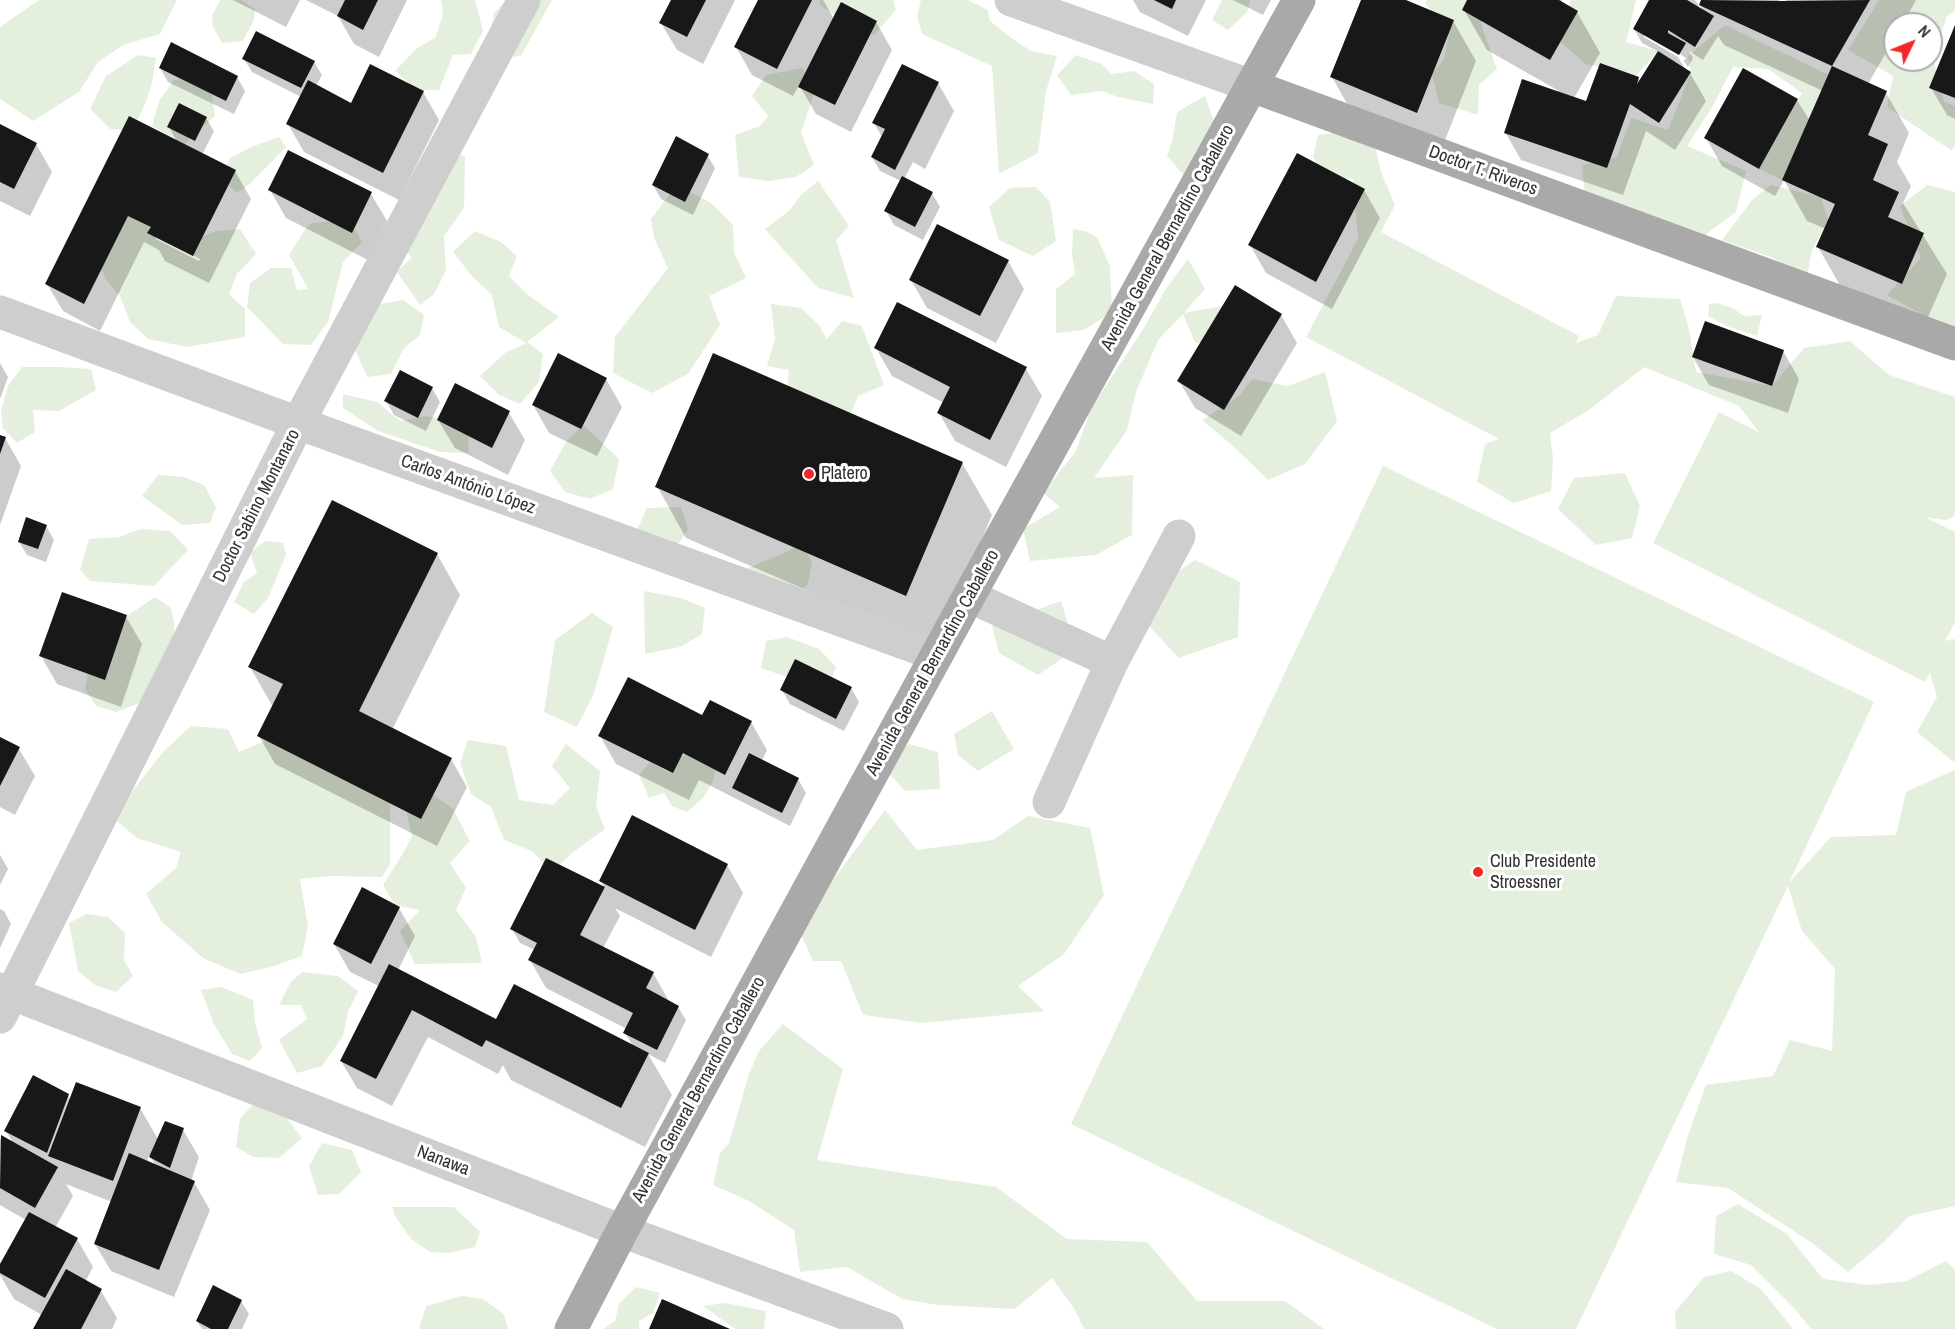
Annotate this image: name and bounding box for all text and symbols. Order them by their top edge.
north arrow [1883,12,1943,72]
text: N [1913,20,1936,42]
street label: Avenida General Bernardino Caballero [1097,121,1239,355]
street label: Doctor T. Riveros [1426,141,1540,201]
street label: Doctor Sabino Montanaro [209,426,305,586]
street label: Carlos António López [398,451,538,519]
place label: Platero [821,463,868,485]
marker: Platero [802,467,816,481]
street label: Avenida General Bernardino Caballero [862,546,1004,780]
place label: Club Presidente Stroessner [1490,851,1596,894]
marker: Club Presidente Stroessner [1471,865,1485,879]
street label: Avenida General Bernardino Caballero [628,973,770,1207]
street label: Nanawa [414,1141,472,1181]

